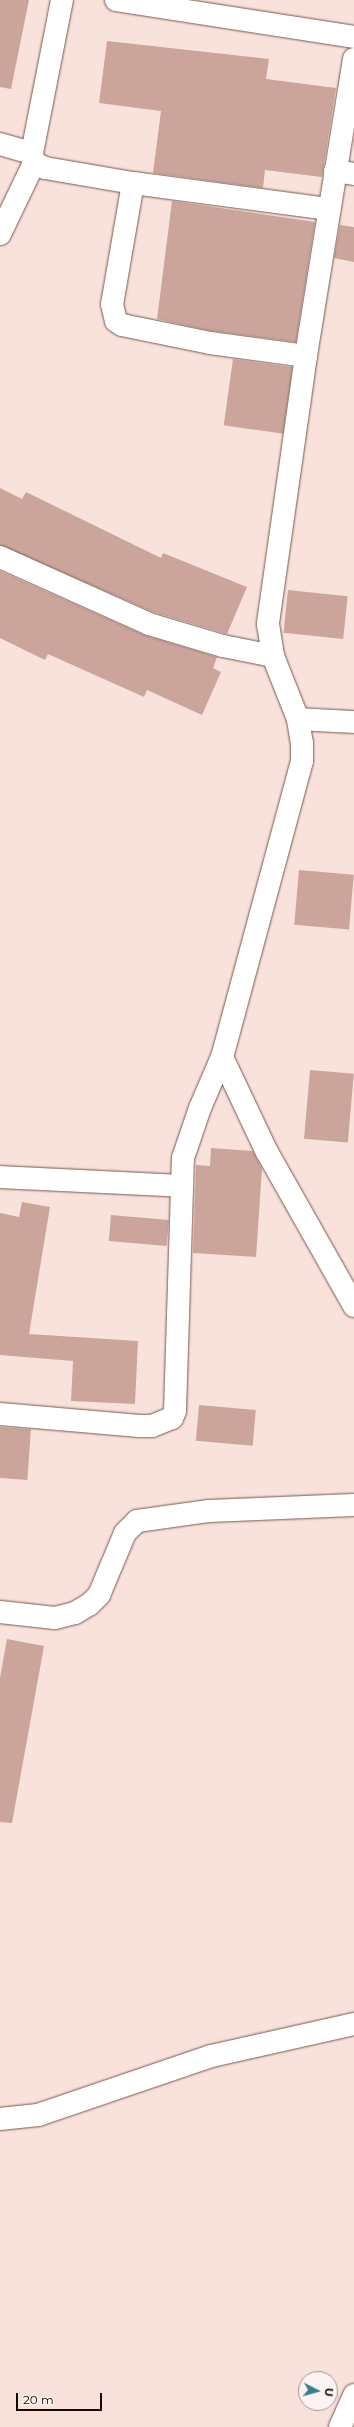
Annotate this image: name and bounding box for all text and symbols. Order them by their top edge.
north arrow [298,2371,338,2411]
scale bar [18,2385,104,2411]
text: U [322,2387,336,2397]
text: 20 m [23,2392,54,2407]

